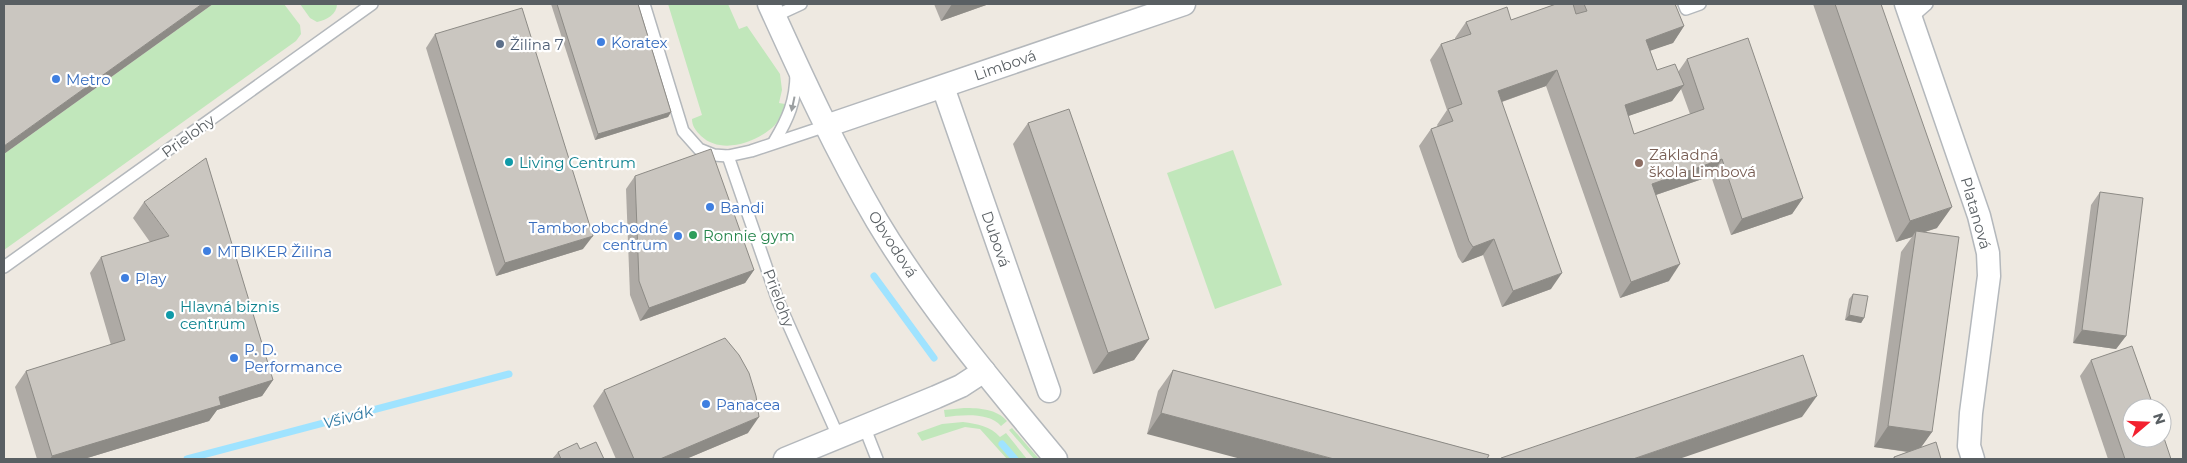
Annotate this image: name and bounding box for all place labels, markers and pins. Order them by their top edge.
place label: Koratex [611,33,668,52]
place label: Žilina 7 [510,35,564,54]
marker: Koratex [595,36,607,48]
marker: Žilina 7 [494,38,506,50]
place label: Metro [66,70,111,89]
marker: Metro [50,73,62,85]
place label: Základná škola Limbová [1649,145,1756,181]
place label: Living Centrum [519,153,636,172]
marker: Living Centrum [503,156,515,168]
marker: Základná škola Limbová [1633,157,1645,169]
place label: Bandi [720,198,765,217]
marker: Bandi [704,201,716,213]
place label: Tambor obchodné centrum [529,218,668,254]
place label: Ronnie gym [703,226,795,245]
marker: Ronnie gym [687,229,699,241]
marker: Tambor obchodné centrum [672,230,684,242]
place label: MTBIKER Žilina [217,242,332,261]
marker: MTBIKER Žilina [201,245,213,257]
place label: Play [135,269,167,288]
marker: Play [119,272,131,284]
place label: Hlavná biznis centrum [180,297,279,333]
marker: Hlavná biznis centrum [164,309,176,321]
place label: P. D. Performance [244,340,342,376]
marker: P. D. Performance [228,352,240,364]
place label: Panacea [716,395,780,414]
marker: Panacea [700,398,712,410]

